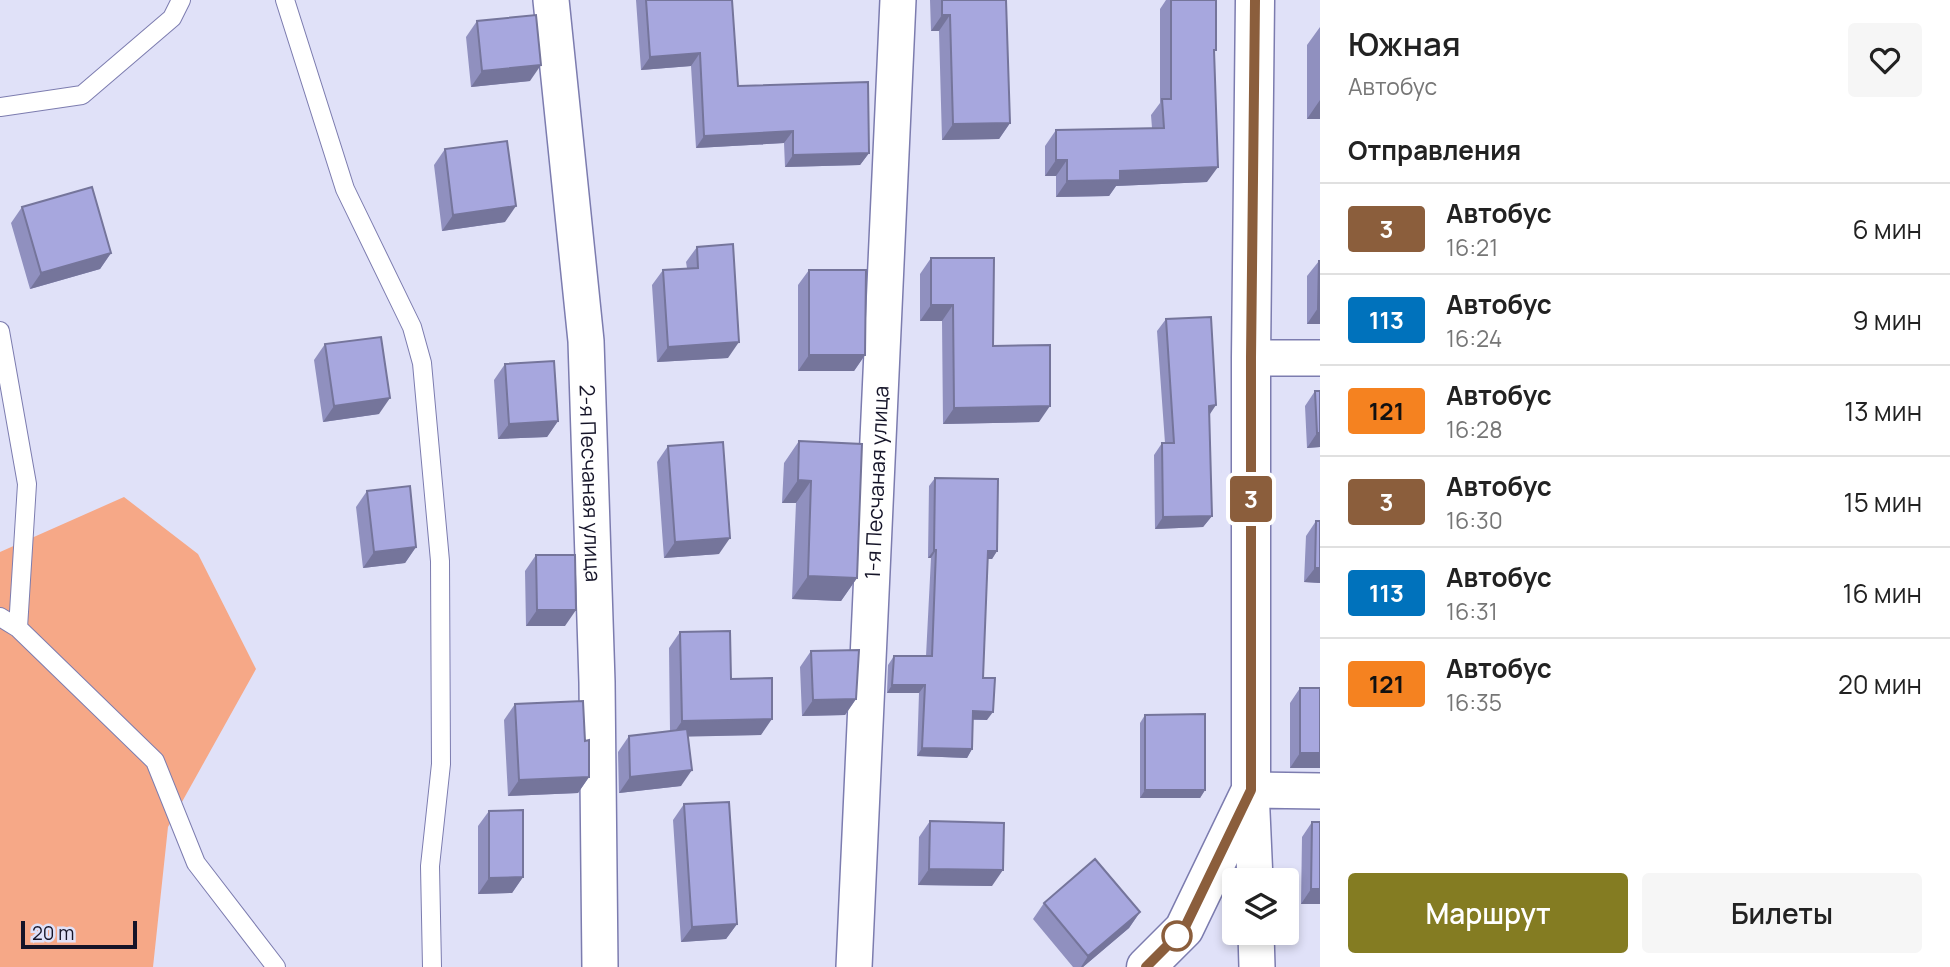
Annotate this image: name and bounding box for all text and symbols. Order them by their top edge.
text: Южная [1348,21,1461,66]
button: heart [1848,23,1922,97]
text: Автобус [1348,70,1437,102]
text: Отправления [1348,132,1521,168]
text: Автобус [1446,195,1552,231]
text: 6 мин [1853,211,1922,247]
text: 3 [1380,212,1393,245]
text: 16:21 [1446,231,1498,263]
text: Автобус [1446,286,1552,322]
text: 9 мин [1853,302,1922,338]
text: 113 [1369,303,1404,336]
text: 16:24 [1446,322,1502,354]
text: Автобус [1446,377,1552,413]
street label: 2-я Песчаная улица [573,384,608,582]
street label: 1-я Песчаная улица [858,385,894,580]
text: 13 мин [1844,393,1922,429]
text: 121 [1369,394,1404,427]
text: 16:28 [1446,413,1503,445]
text: Автобус [1446,468,1552,504]
line badge: 3 [1228,476,1274,522]
text: 3 [1244,482,1258,515]
text: 15 мин [1844,484,1922,520]
text: 3 [1380,485,1393,518]
text: 16:30 [1446,504,1503,536]
text: Автобус [1446,559,1552,595]
text: 16 мин [1842,575,1922,611]
text: 113 [1369,576,1404,609]
text: 16:31 [1446,595,1498,627]
text: Автобус [1446,650,1552,686]
text: 20 мин [1838,666,1922,702]
text: 121 [1369,667,1404,700]
text: 16:35 [1446,686,1502,718]
map controls [1222,868,1299,945]
button: layers [1222,868,1299,945]
button: Маршрут [1348,873,1628,953]
button: Билеты [1642,873,1922,953]
scale bar [21,918,136,950]
text: 20 m [32,920,74,946]
unlabelled marker [1162,921,1192,951]

